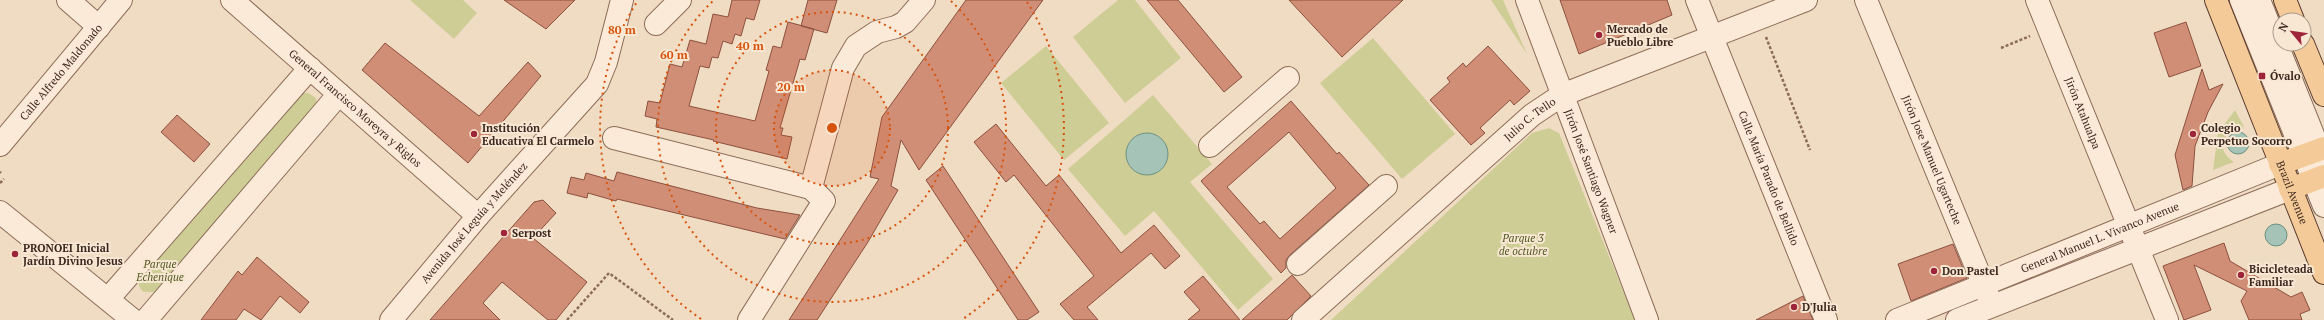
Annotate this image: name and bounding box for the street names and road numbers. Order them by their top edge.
street label: Calle Alfredo Maldonado [17,21,105,123]
street label: General Francisco Moreyra y Riglos [286,46,425,170]
street label: Jirón Atahualpa [2062,75,2104,152]
street label: Jirón Jose Manuel Ugarteche [1899,93,1965,227]
street label: Julio C. Tello [1501,94,1558,144]
street label: Jirón José Santiago Wagner [1561,107,1621,236]
street label: Calle María Parado de Bellido [1735,109,1802,247]
street label: Avenida José Leguía y Meléndez [418,159,530,286]
street label: Brazil Avenue [2273,159,2311,227]
street label: General Manuel L. Vivanco Avenue [2019,199,2181,276]

